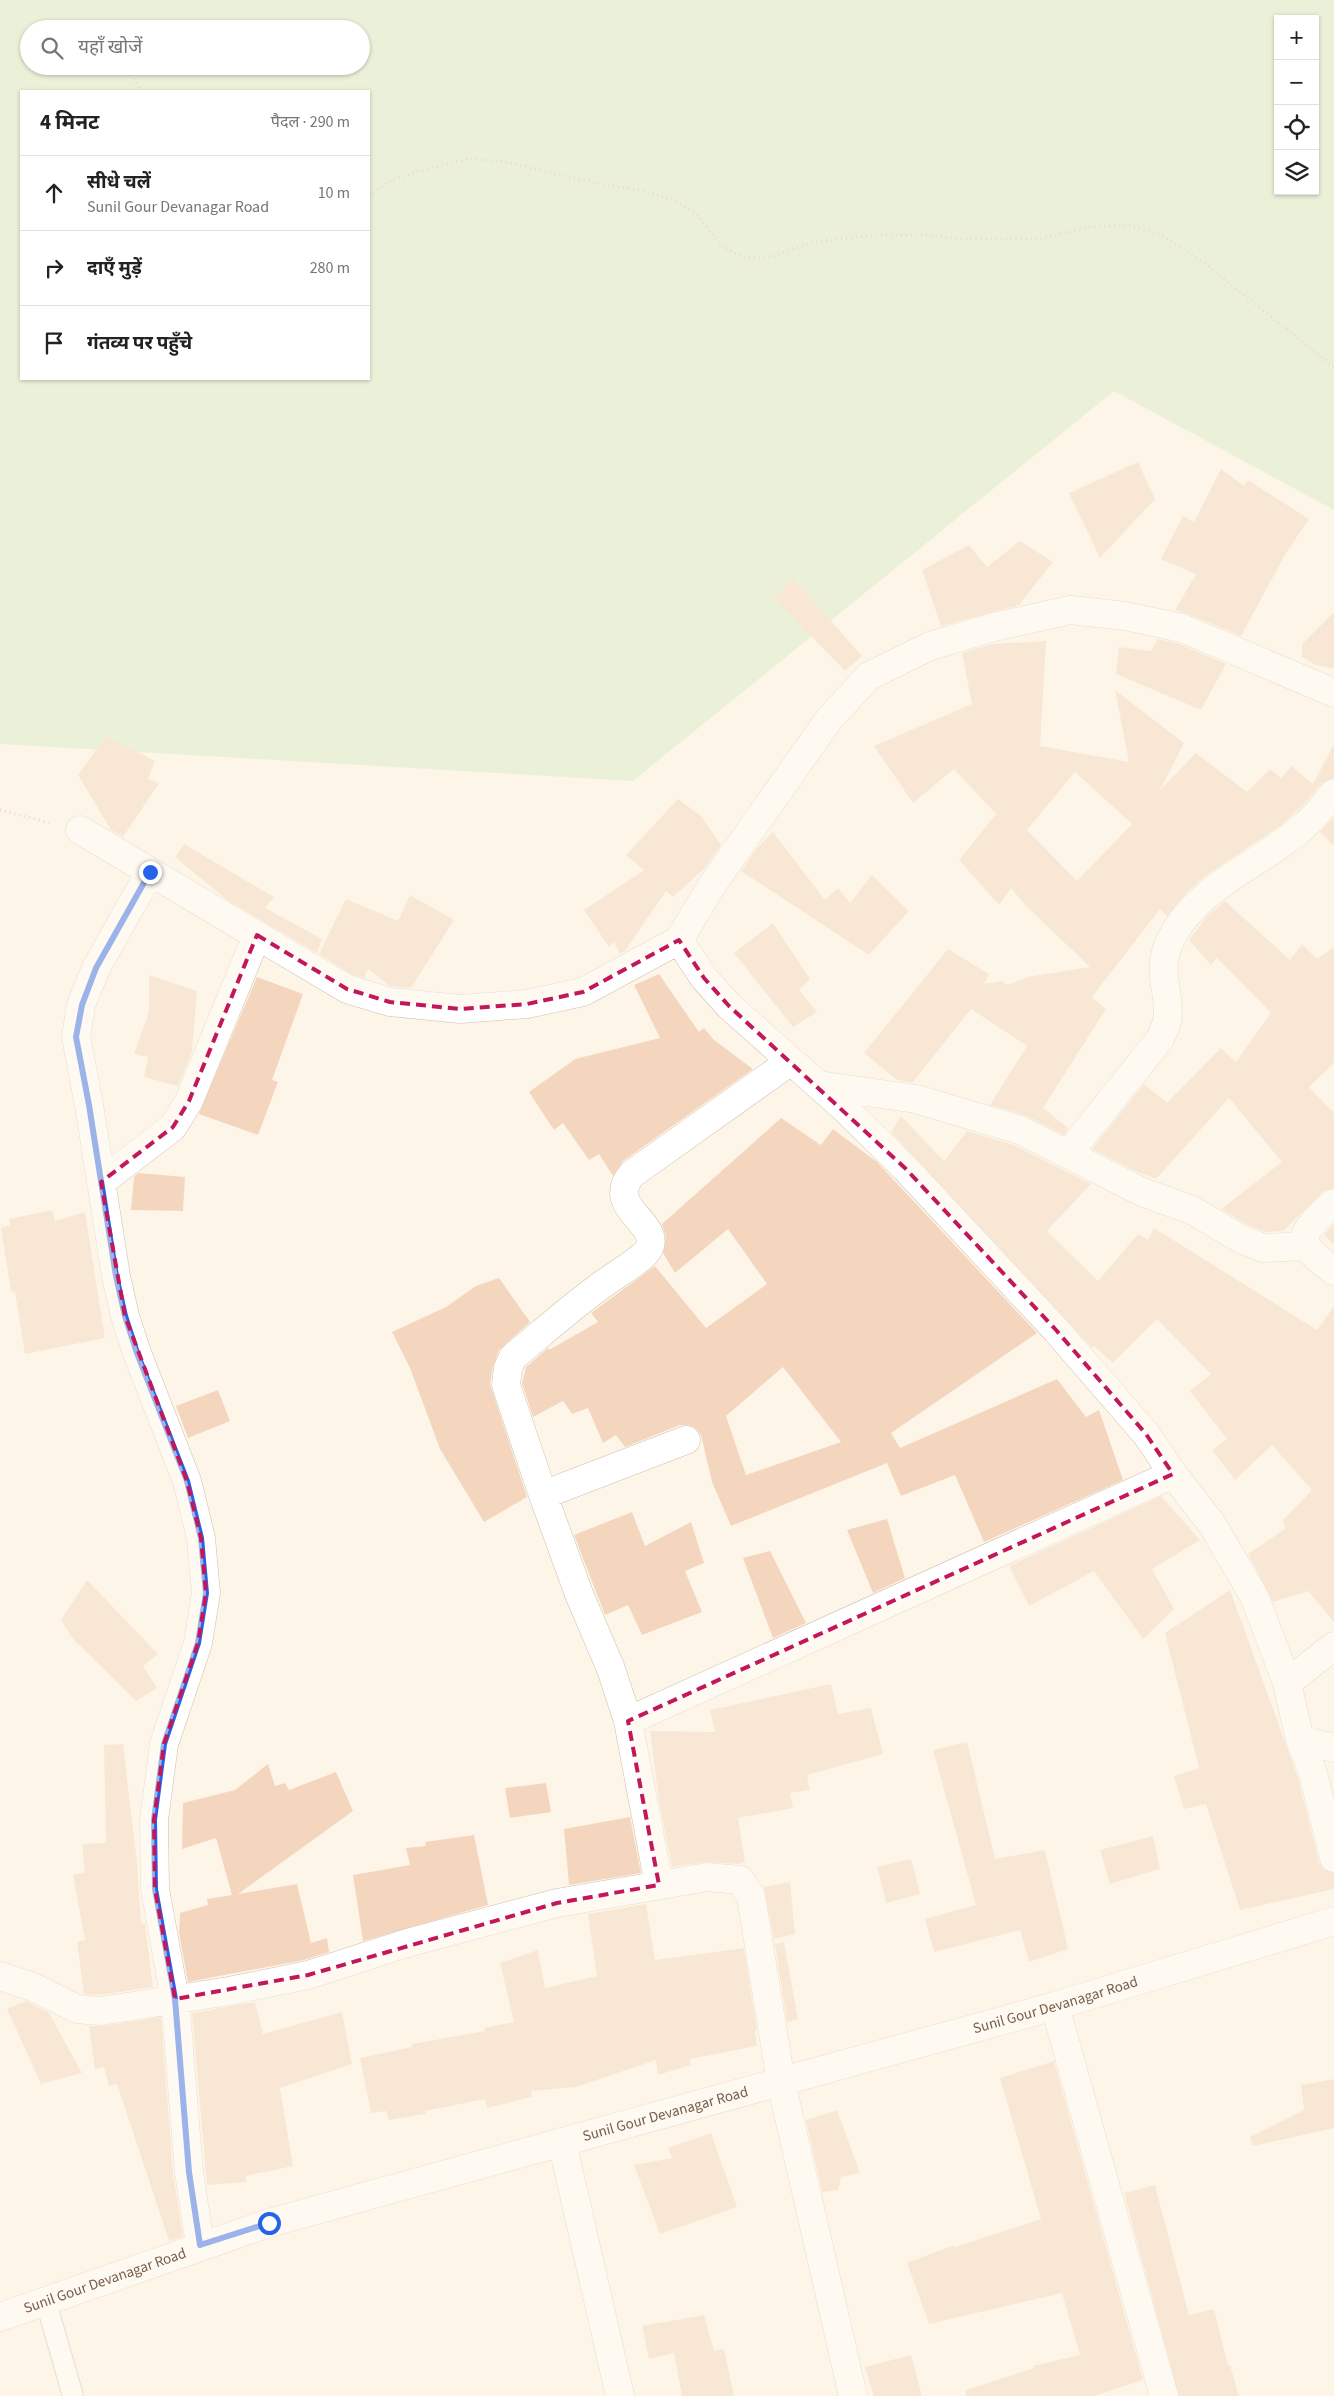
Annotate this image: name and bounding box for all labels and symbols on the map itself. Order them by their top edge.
route end [139,861,162,884]
street label: Sunil Gour Devanagar Road [970,1971,1140,2039]
street label: Sunil Gour Devanagar Road [580,2081,750,2146]
route start [258,2212,281,2235]
street label: Sunil Gour Devanagar Road [21,2242,189,2318]

